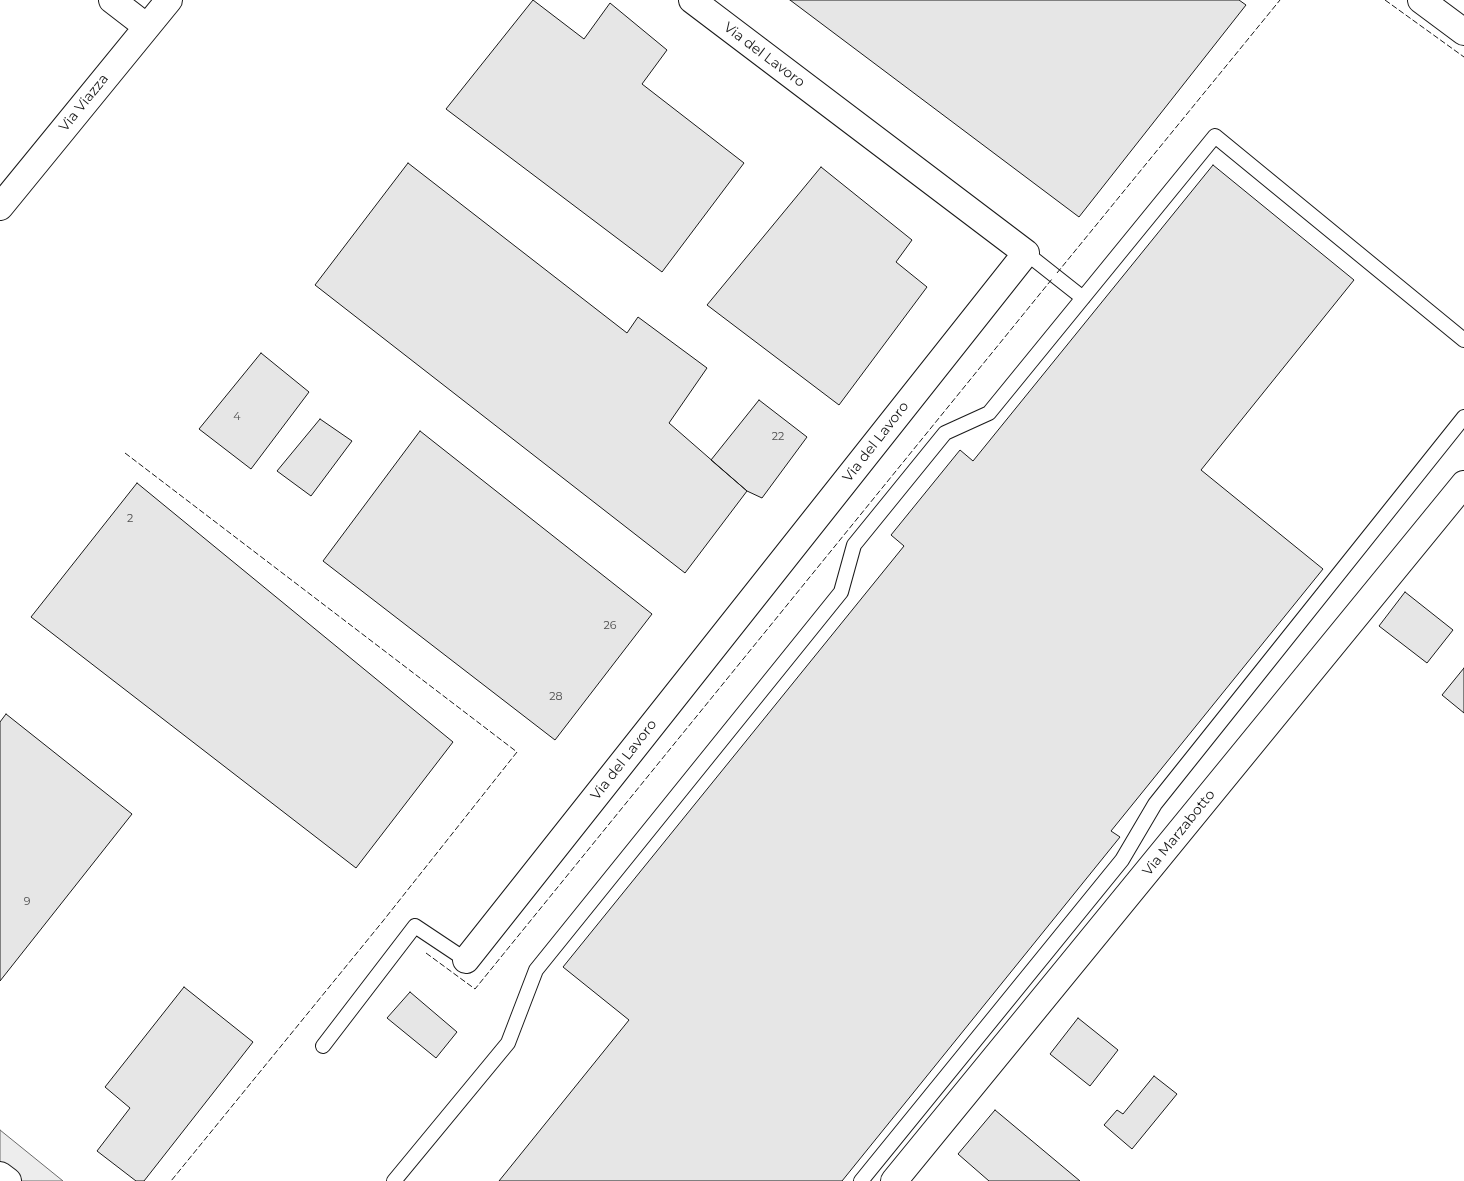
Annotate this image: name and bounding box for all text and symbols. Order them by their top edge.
street label: Via del Lavoro [720,19,808,91]
street label: Via Viazza [56,71,112,135]
street label: Via del Lavoro [839,398,913,486]
house number: 4 [233,410,241,424]
house number: 22 [772,430,784,444]
house number: 2 [127,512,133,526]
house number: 26 [604,619,616,633]
house number: 28 [549,690,563,704]
street label: Via del Lavoro [587,716,661,804]
street label: Via Marzabotto [1139,787,1219,879]
house number: 9 [24,895,30,909]

